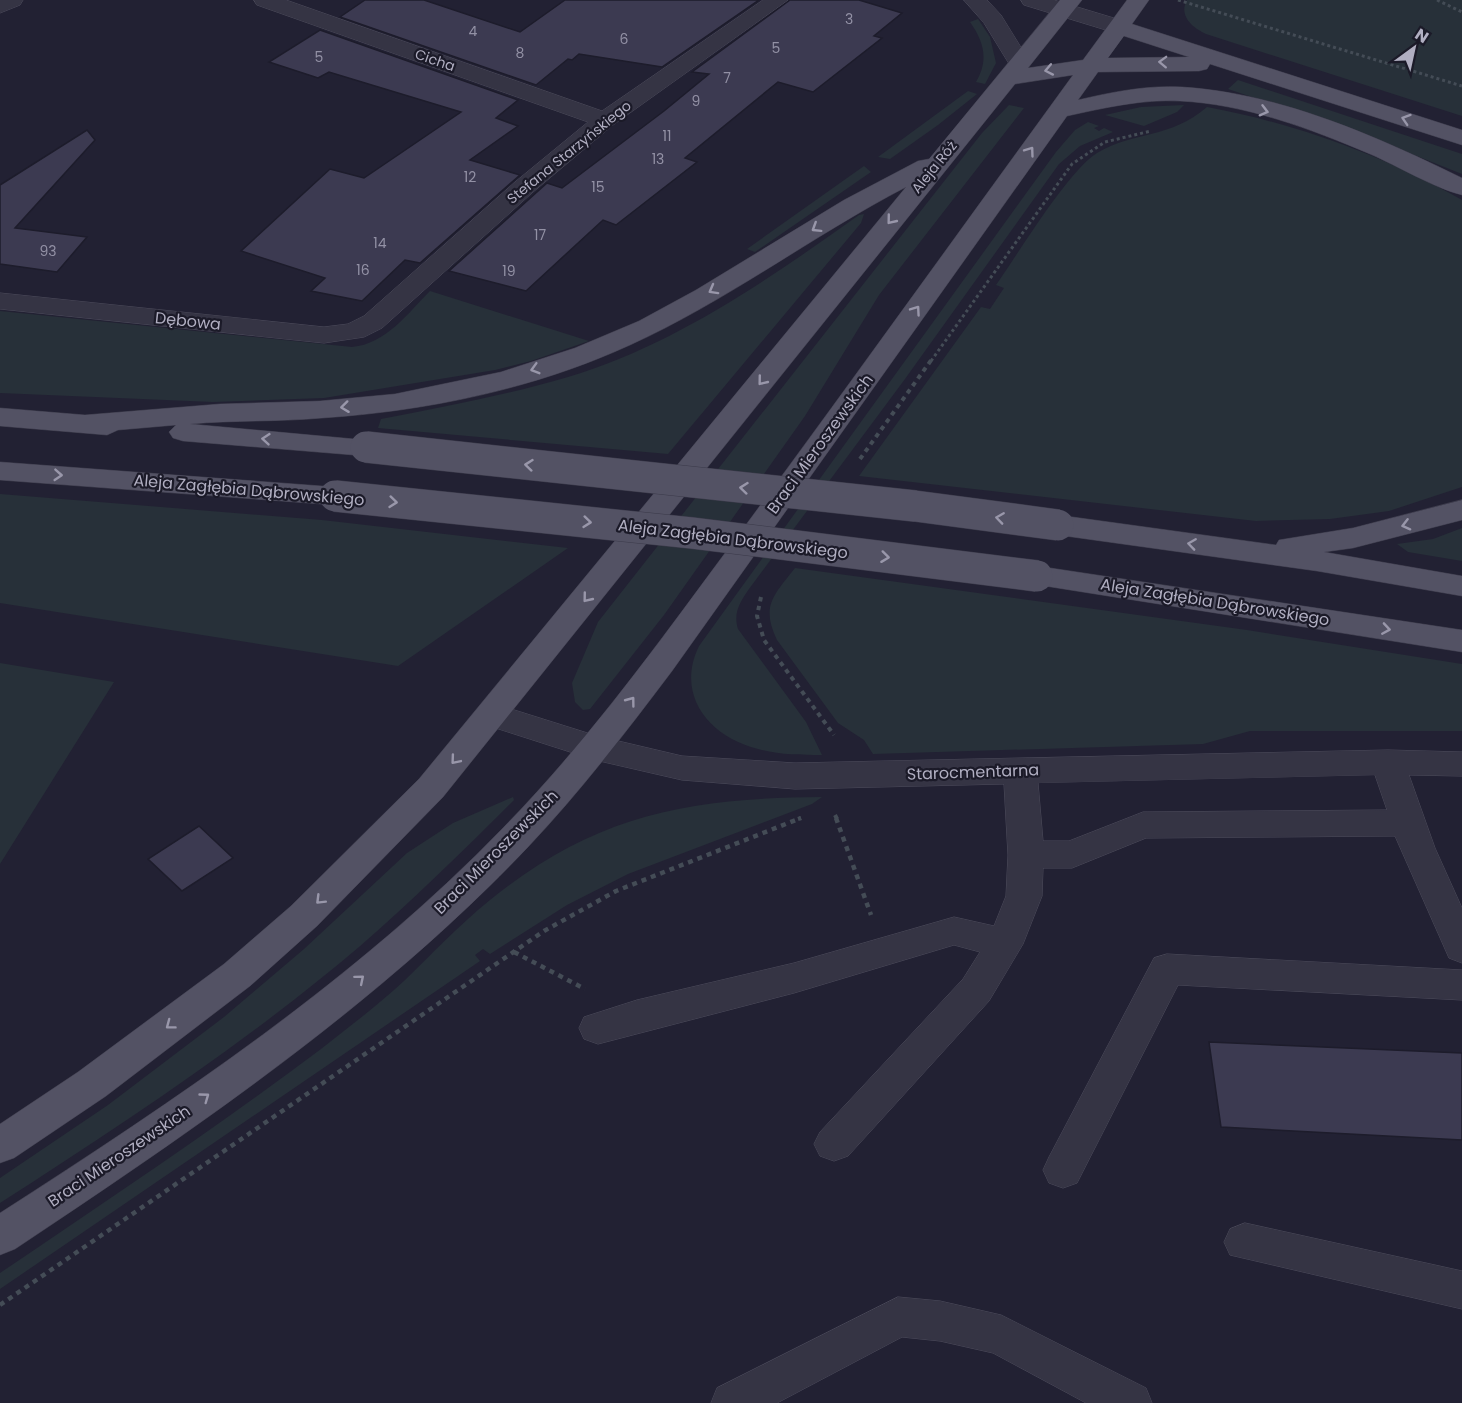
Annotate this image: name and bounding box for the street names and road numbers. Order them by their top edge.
street label: Cicha [412,44,458,76]
street label: Stefana Starzyńskiego [503,96,635,208]
street label: Aleja Róż [907,137,961,197]
street label: Dębowa [154,306,222,336]
street label: Braci Mieroszewskich [761,369,879,519]
street label: Aleja Zagłębia Dąbrowskiego [133,468,365,512]
street label: Aleja Zagłębia Dąbrowskiego [617,513,849,565]
street label: Aleja Zagłębia Dąbrowskiego [1099,573,1331,631]
street label: Starocmentarna [907,758,1039,786]
street label: Braci Mieroszewskich [429,785,563,919]
street label: Braci Mieroszewskich [43,1100,195,1212]

